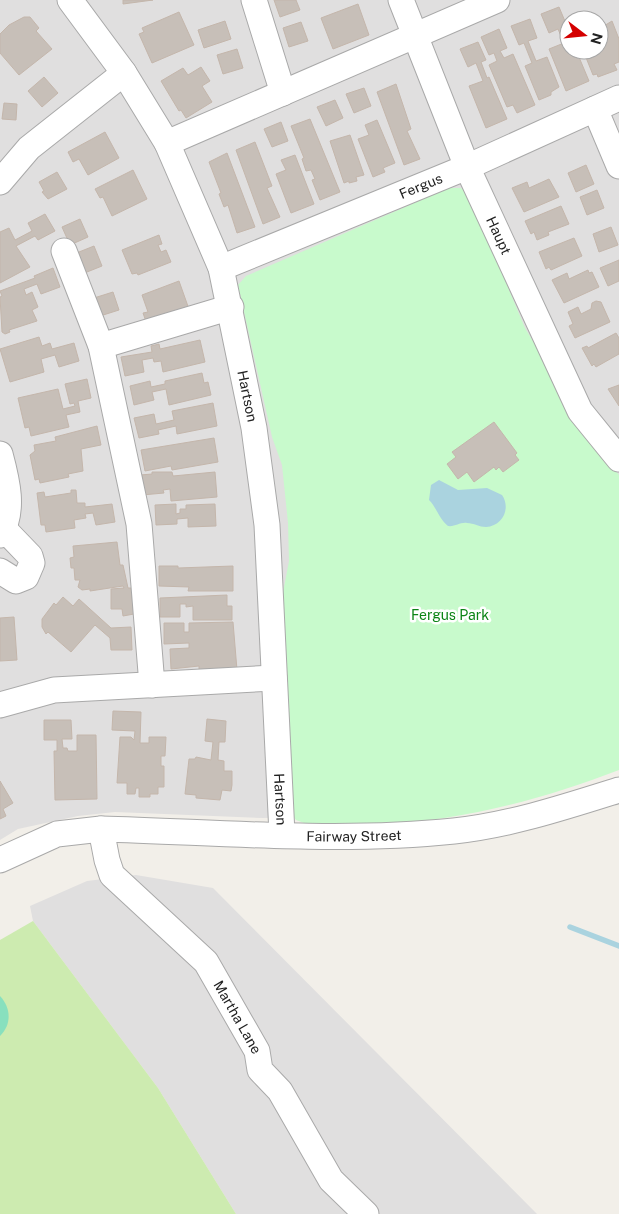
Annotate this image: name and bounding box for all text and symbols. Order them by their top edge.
north arrow [559,10,609,60]
text: N [587,31,606,46]
street label: Fergus [397,170,445,202]
street label: Haupt [483,214,514,257]
street label: Hartson [234,369,261,423]
park label: Fergus Park [411,607,489,623]
street label: Hartson [271,773,290,826]
street label: Fairway Street [306,827,402,844]
street label: Martha Lane [210,978,265,1057]

